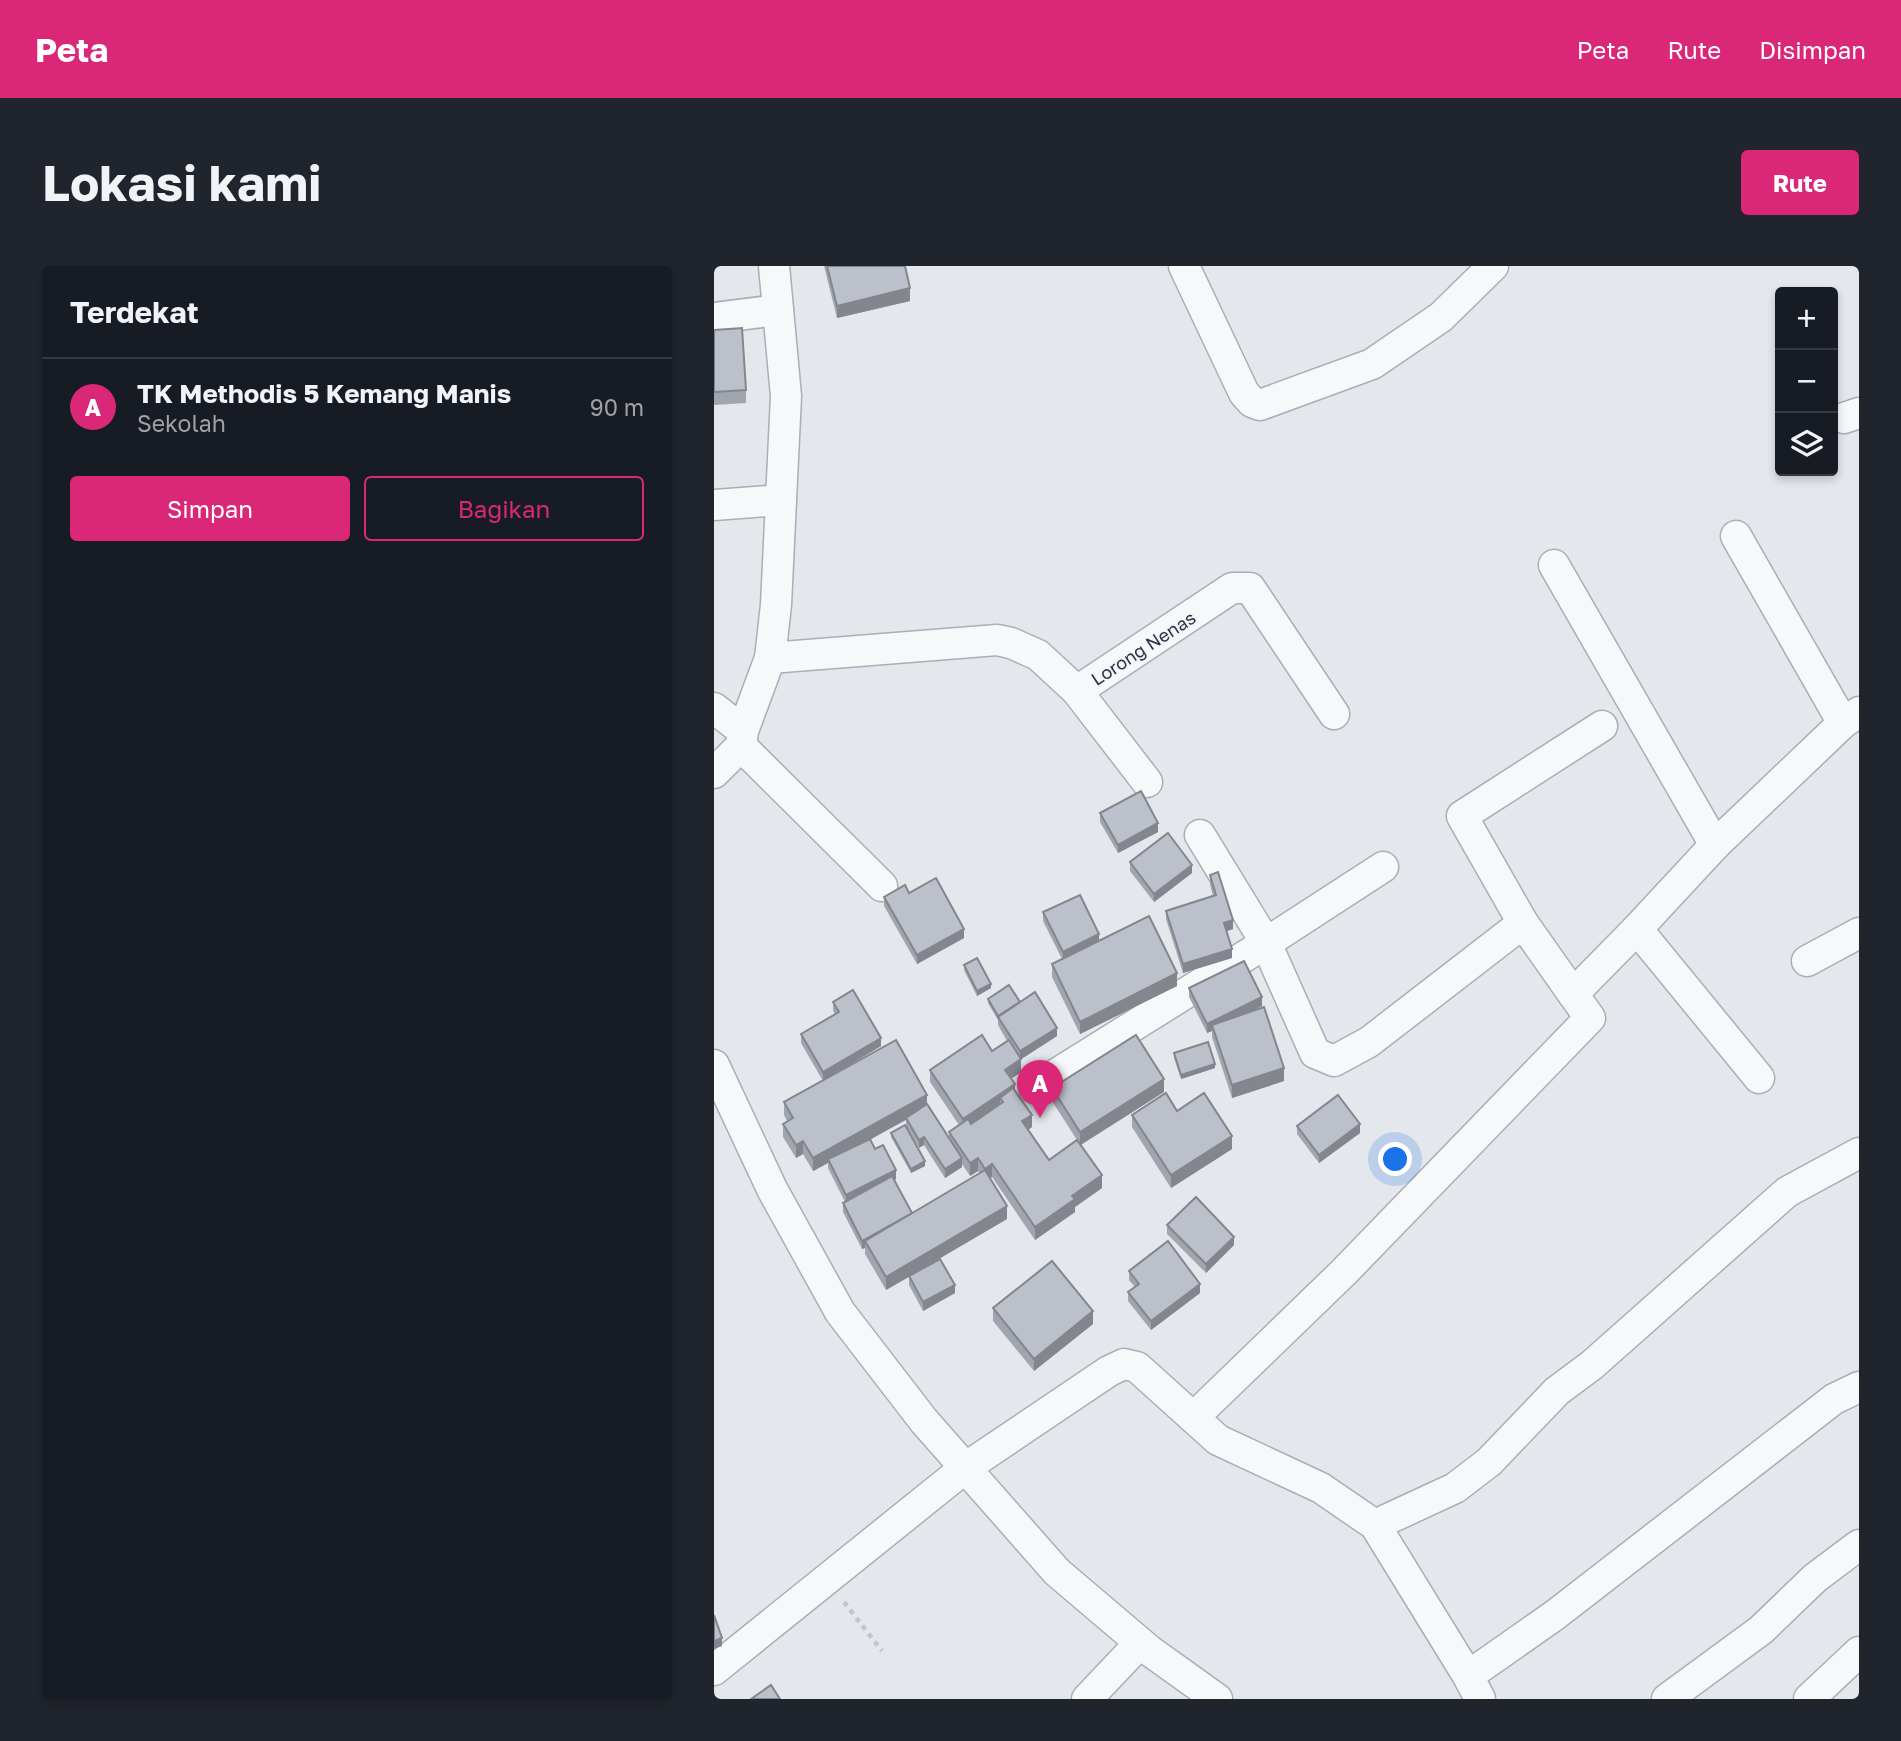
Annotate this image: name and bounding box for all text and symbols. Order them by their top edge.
text: Peta [35,30,108,69]
text: Peta [1577,35,1629,64]
text: Rute [1667,35,1721,64]
text: Disimpan [1759,35,1866,64]
button: Rute [1741,150,1859,215]
text: Lokasi kami [42,153,321,212]
map controls [1775,287,1838,476]
button: + [1775,287,1838,350]
text: Terdekat [70,294,199,330]
button: − [1775,350,1838,413]
text: TK Methodis 5 Kemang Manis [137,378,511,409]
text: A [85,393,101,421]
text: 90 m [590,393,644,421]
text: Sekolah [137,409,226,437]
button: layers [1775,413,1838,476]
button: Simpan [70,476,350,541]
button: Bagikan [364,476,644,541]
street label: Lorong Nenas [1087,606,1199,690]
pin: A [1017,1060,1063,1118]
your location [1378,1142,1412,1176]

